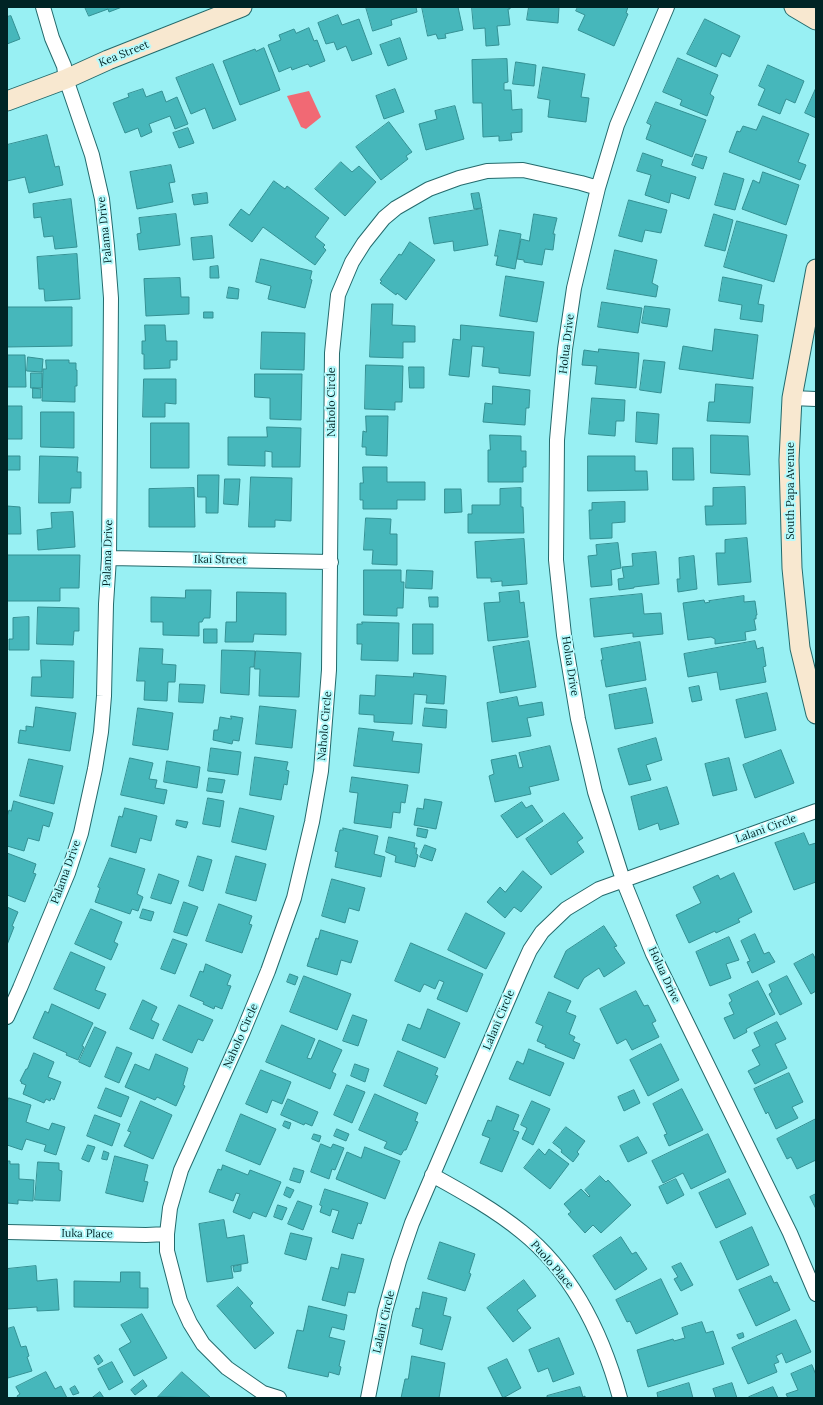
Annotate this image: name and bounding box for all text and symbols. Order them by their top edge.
street label: Kea Street [97,38,151,70]
street label: Palama Drive [95,196,115,264]
street label: Holua Drive [557,313,577,375]
street label: Naholo Circle [325,367,339,437]
street label: South Papa Avenue [784,442,798,540]
street label: Palama Drive [100,519,116,587]
street label: Ikai Street [194,553,246,567]
street label: Holua Drive [559,635,581,697]
street label: Naholo Circle [315,691,335,761]
street label: Lalani Circle [734,812,798,846]
street label: Palama Drive [48,838,84,906]
street label: Holua Drive [645,945,683,1005]
street label: Lalani Circle [480,988,518,1052]
street label: Naholo Circle [221,1002,261,1070]
street label: Iuka Place [61,1227,113,1241]
street label: Puolo Place [528,1238,576,1292]
street label: Lalani Circle [370,1289,398,1355]

